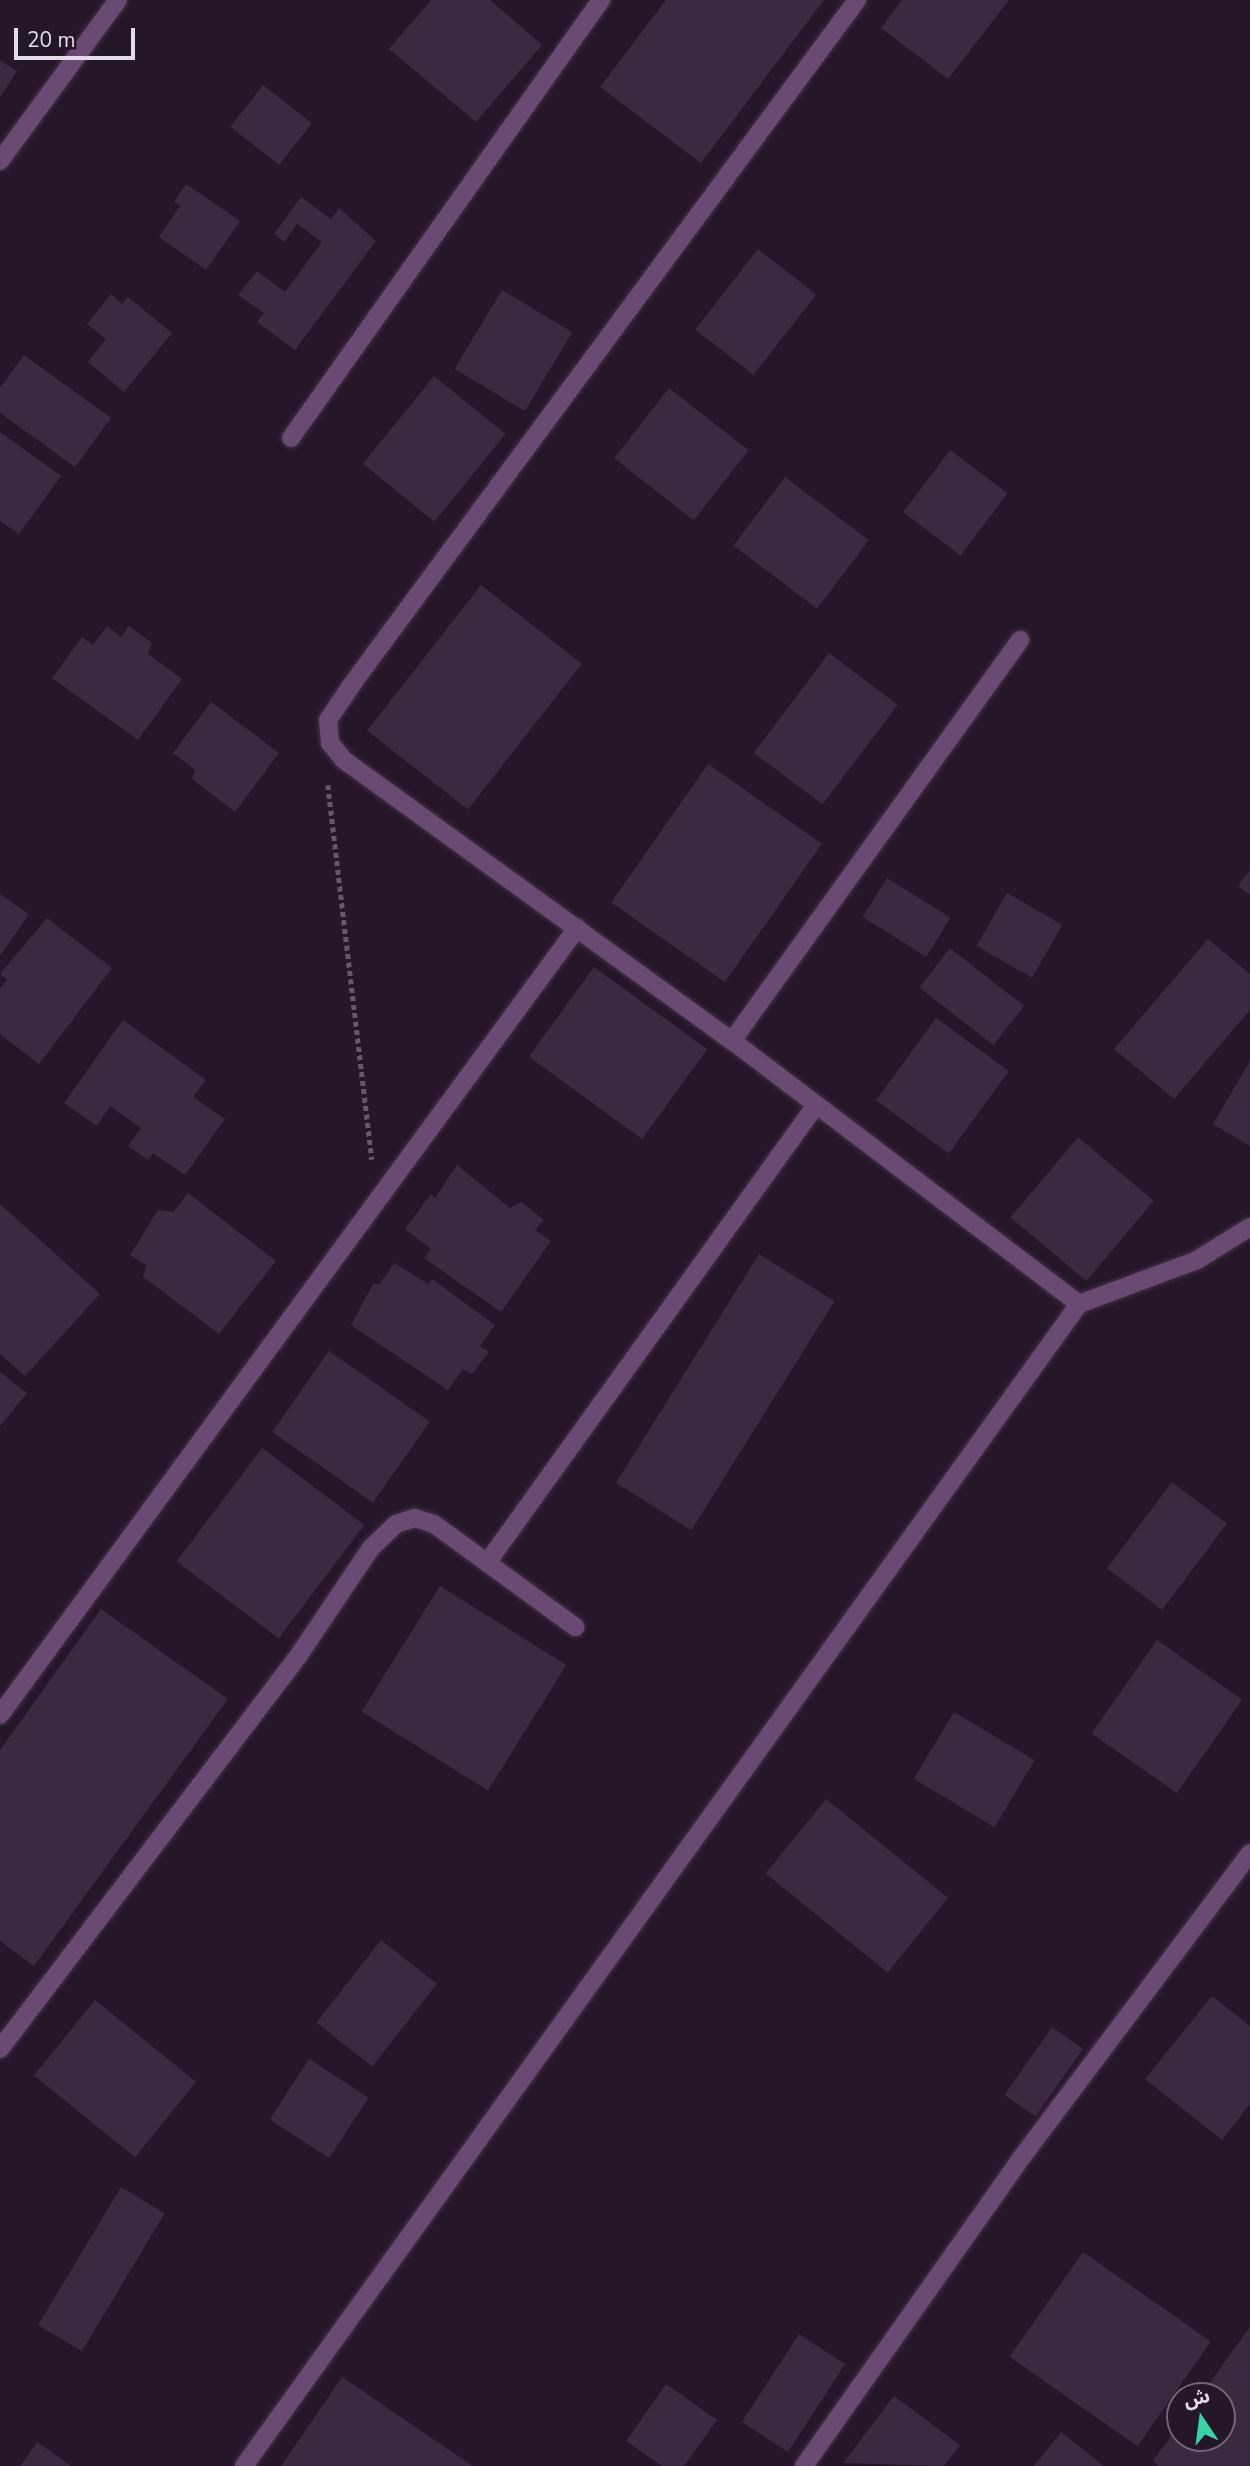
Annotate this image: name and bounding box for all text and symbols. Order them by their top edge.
scale bar [18,14,138,58]
text: 20 m [27,26,76,54]
north arrow [1166,2382,1236,2452]
text: ش [1181,2383,1212,2414]

